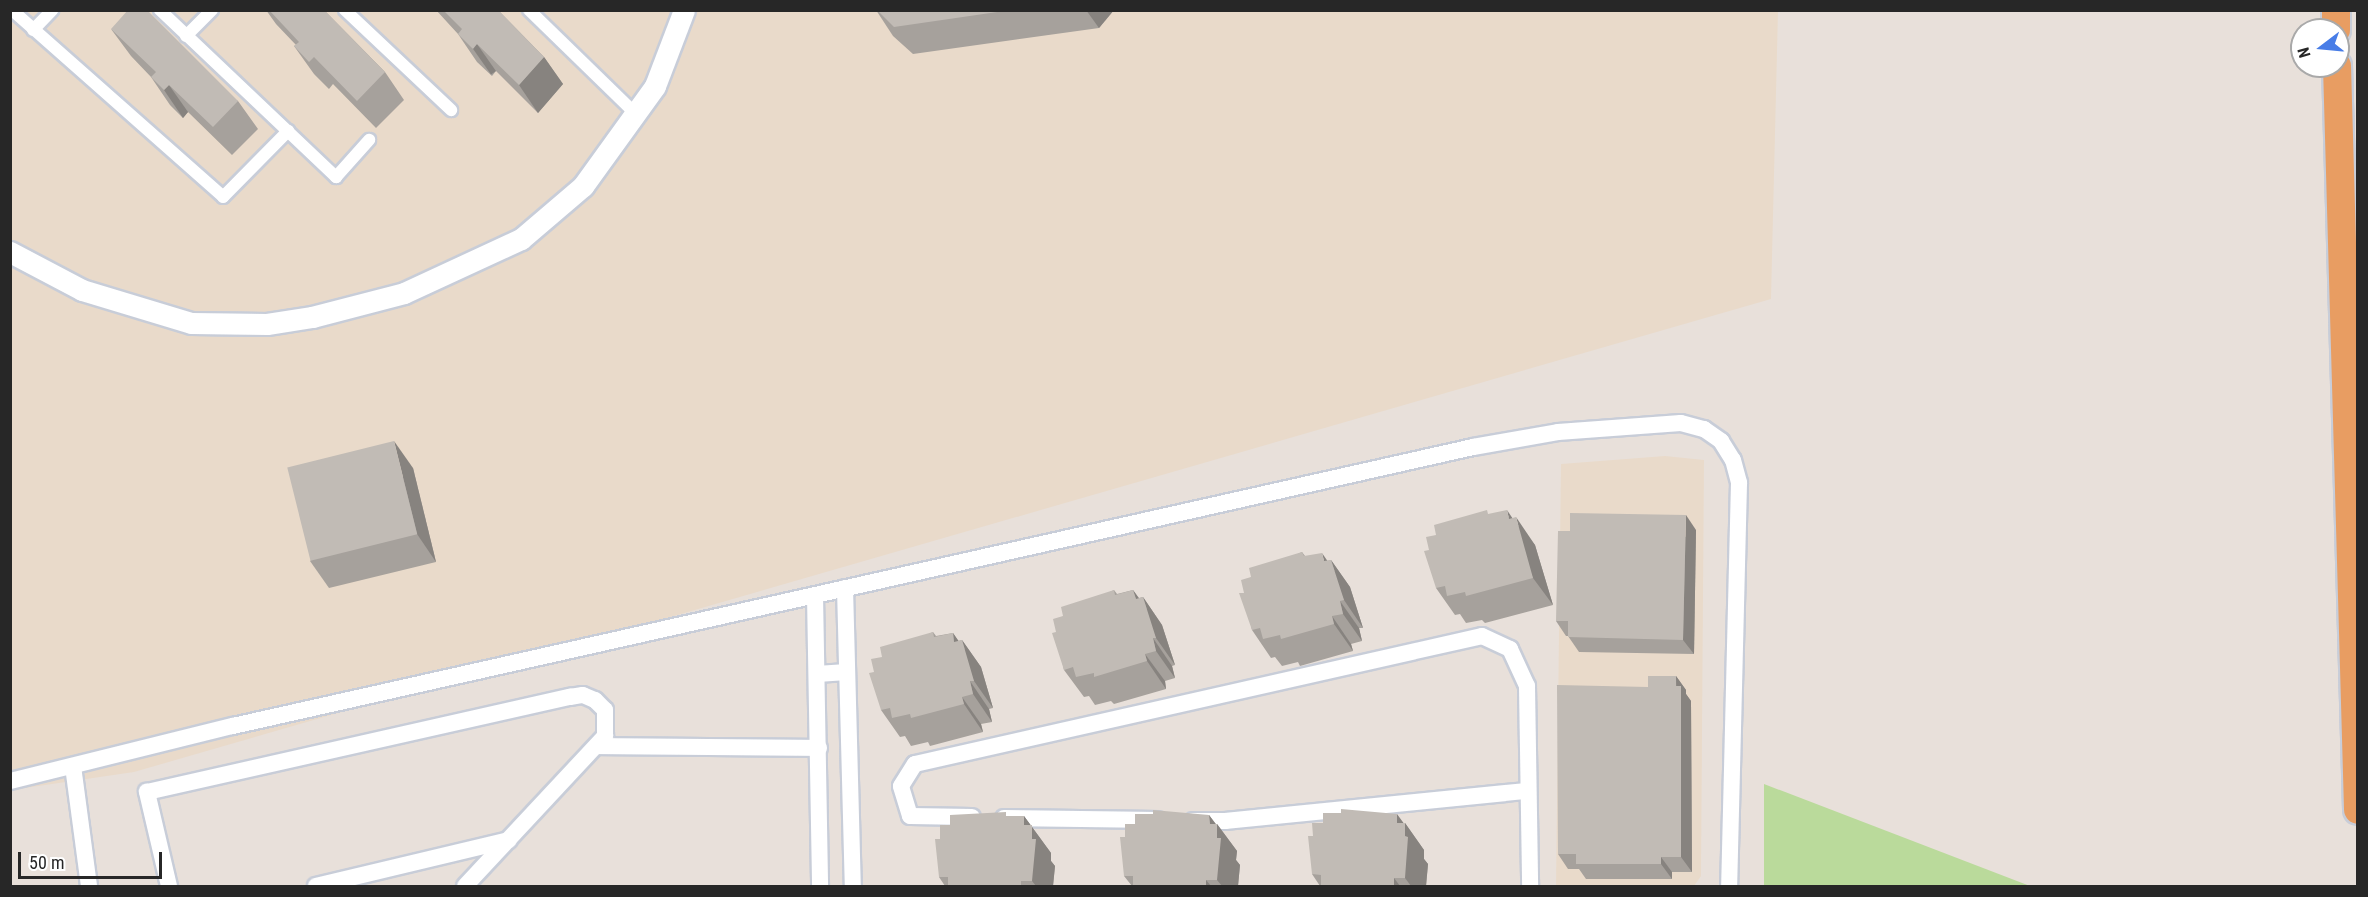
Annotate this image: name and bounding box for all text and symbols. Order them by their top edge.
north arrow [2290,18,2350,78]
text: N [2294,45,2315,60]
scale bar [21,840,165,878]
text: 50 m [29,852,64,873]

